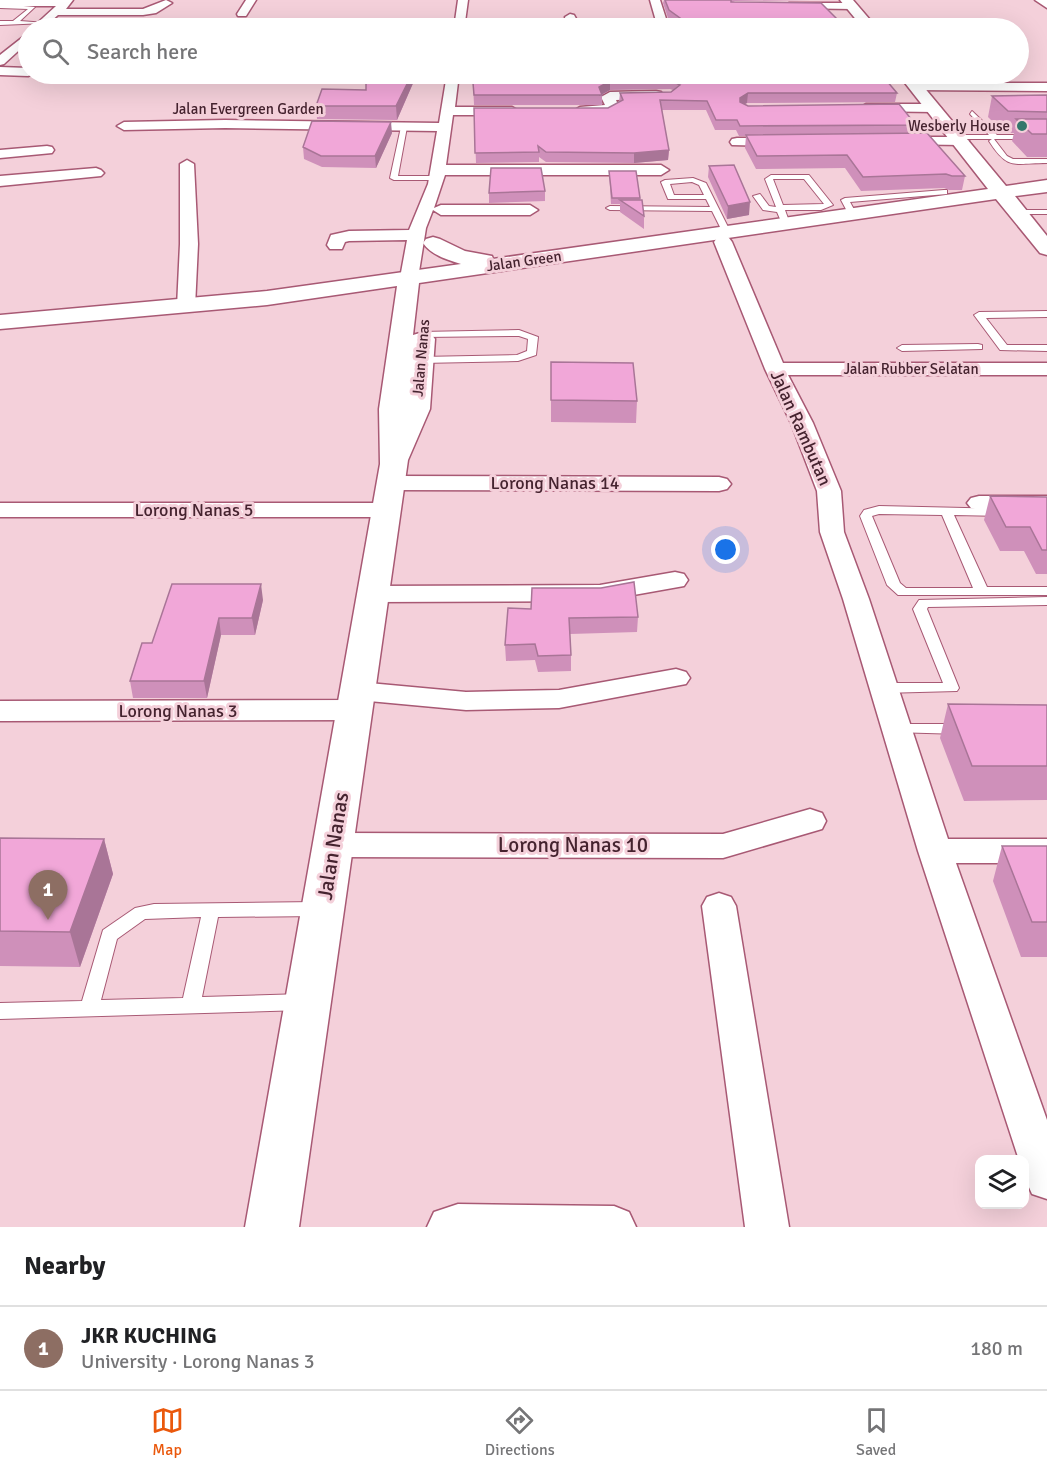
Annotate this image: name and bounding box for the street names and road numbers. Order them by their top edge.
street label: Jalan Evergreen Garden [172,100,324,118]
street label: Jalan Green [485,247,563,275]
street label: Jalan Nanas [409,318,433,397]
street label: Jalan Rubber Selatan [843,360,979,378]
street label: Jalan Rambutan [766,367,836,489]
street label: Lorong Nanas 14 [491,472,620,494]
street label: Lorong Nanas 5 [134,499,254,521]
street label: Lorong Nanas 3 [118,700,238,722]
street label: Jalan Nanas [312,790,354,902]
street label: Lorong Nanas 10 [498,832,648,858]

